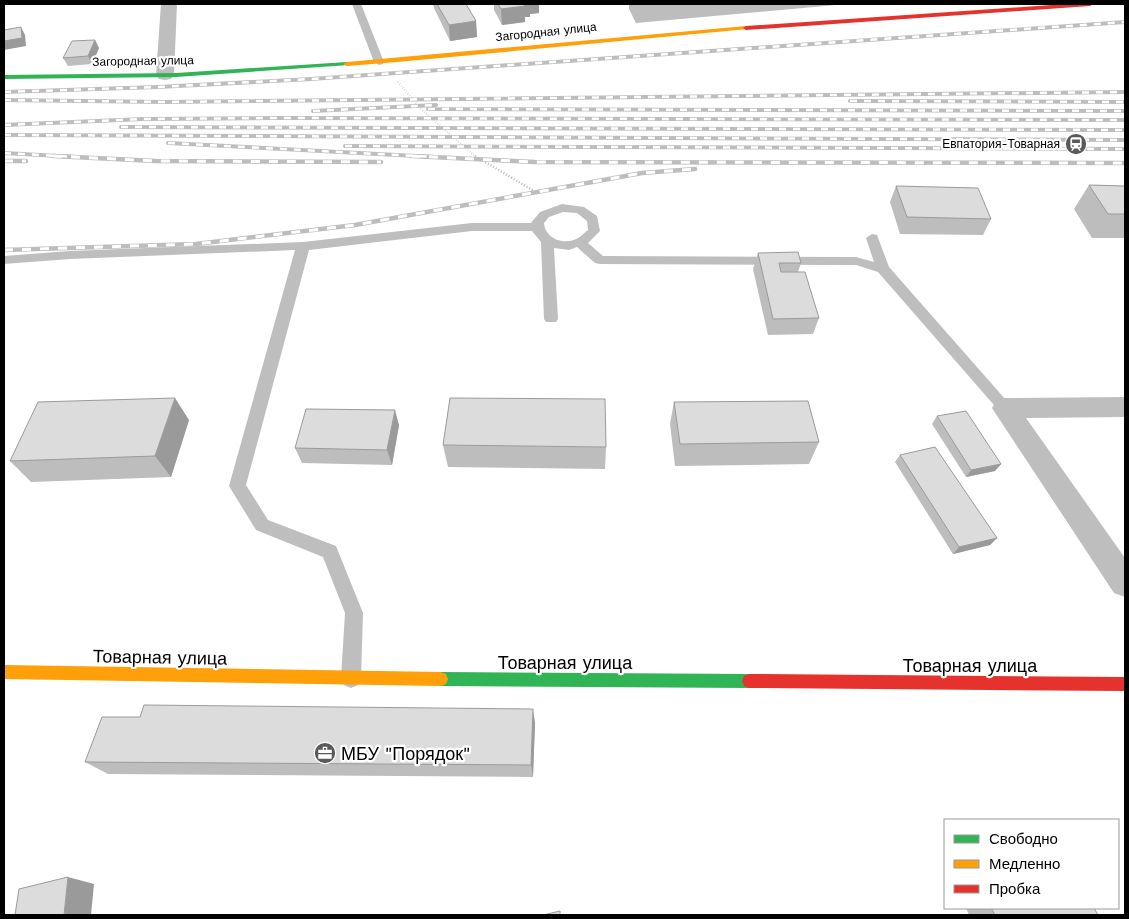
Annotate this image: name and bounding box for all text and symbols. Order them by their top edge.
street label: Загородная улица [495,20,598,44]
street label: Загородная улица [92,53,194,69]
station icon: Евпатория-Товарная [1064,132,1088,156]
place label: Евпатория-Товарная [942,137,1060,151]
street label: Товарная улица [93,645,228,669]
street label: Товарная улица [498,652,633,673]
street label: Товарная улица [903,655,1038,676]
office icon: МБУ "Порядок" [313,741,337,765]
place label: МБУ "Порядок" [341,743,470,764]
legend [944,819,1119,909]
text: Свободно [989,830,1058,848]
text: Медленно [989,855,1060,873]
text: Пробка [989,880,1041,898]

